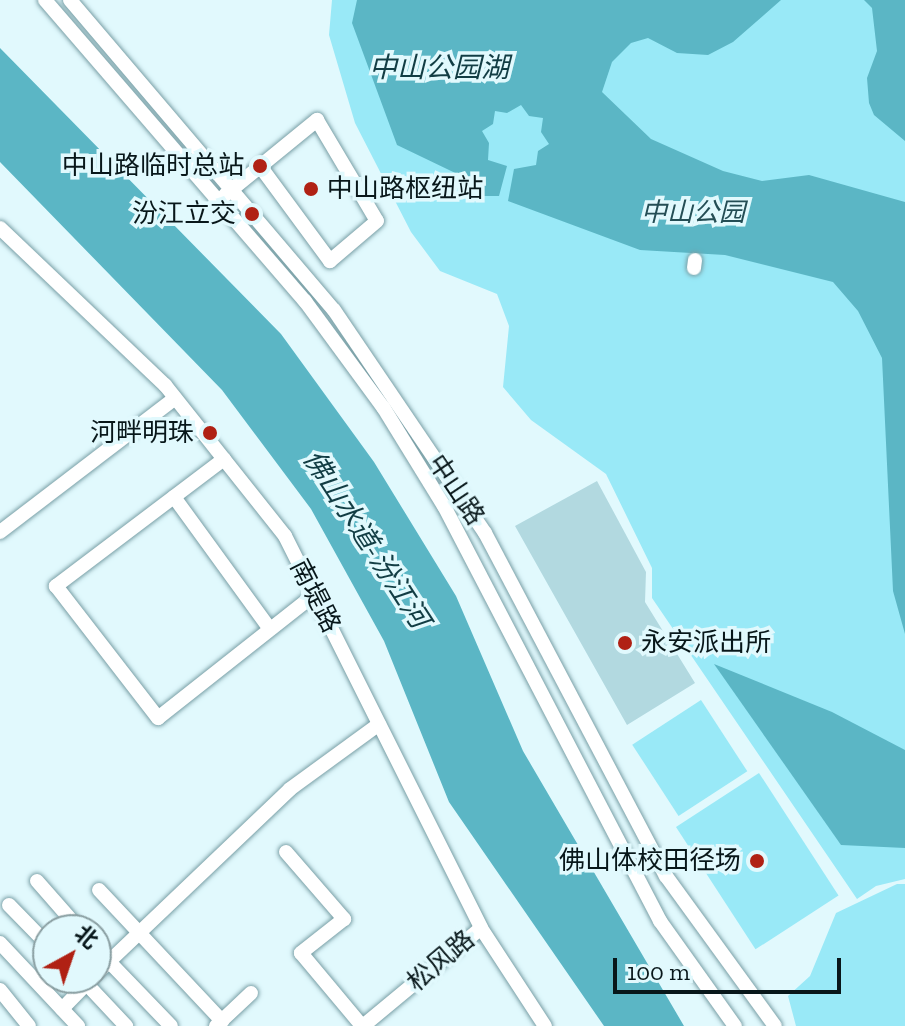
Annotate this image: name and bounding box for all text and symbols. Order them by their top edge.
water label: 中山公园湖 [369,51,509,85]
place label: 中山路临时总站 [62,150,244,182]
marker: 中山路临时总站 [251,157,269,175]
place label: 中山路枢纽站 [327,173,483,205]
marker: 中山路枢纽站 [302,180,320,198]
park label: 中山公园 [641,197,745,229]
place label: 汾江立交 [132,198,236,230]
marker: 汾江立交 [243,205,261,223]
place label: 河畔明珠 [90,417,194,449]
marker: 河畔明珠 [201,424,219,442]
water label: 佛山水道-汾江河 [296,444,436,634]
street label: 中山路 [421,449,491,531]
street label: 南堤路 [283,554,347,638]
place label: 永安派出所 [641,627,771,659]
marker: 永安派出所 [616,634,634,652]
place label: 佛山体校田径场 [559,845,741,877]
marker: 佛山体校田径场 [748,852,766,870]
north arrow [32,914,112,994]
text: 北 [69,919,104,954]
street label: 松风路 [401,924,481,998]
scale bar [617,942,845,992]
text: 100 m [627,957,690,986]

